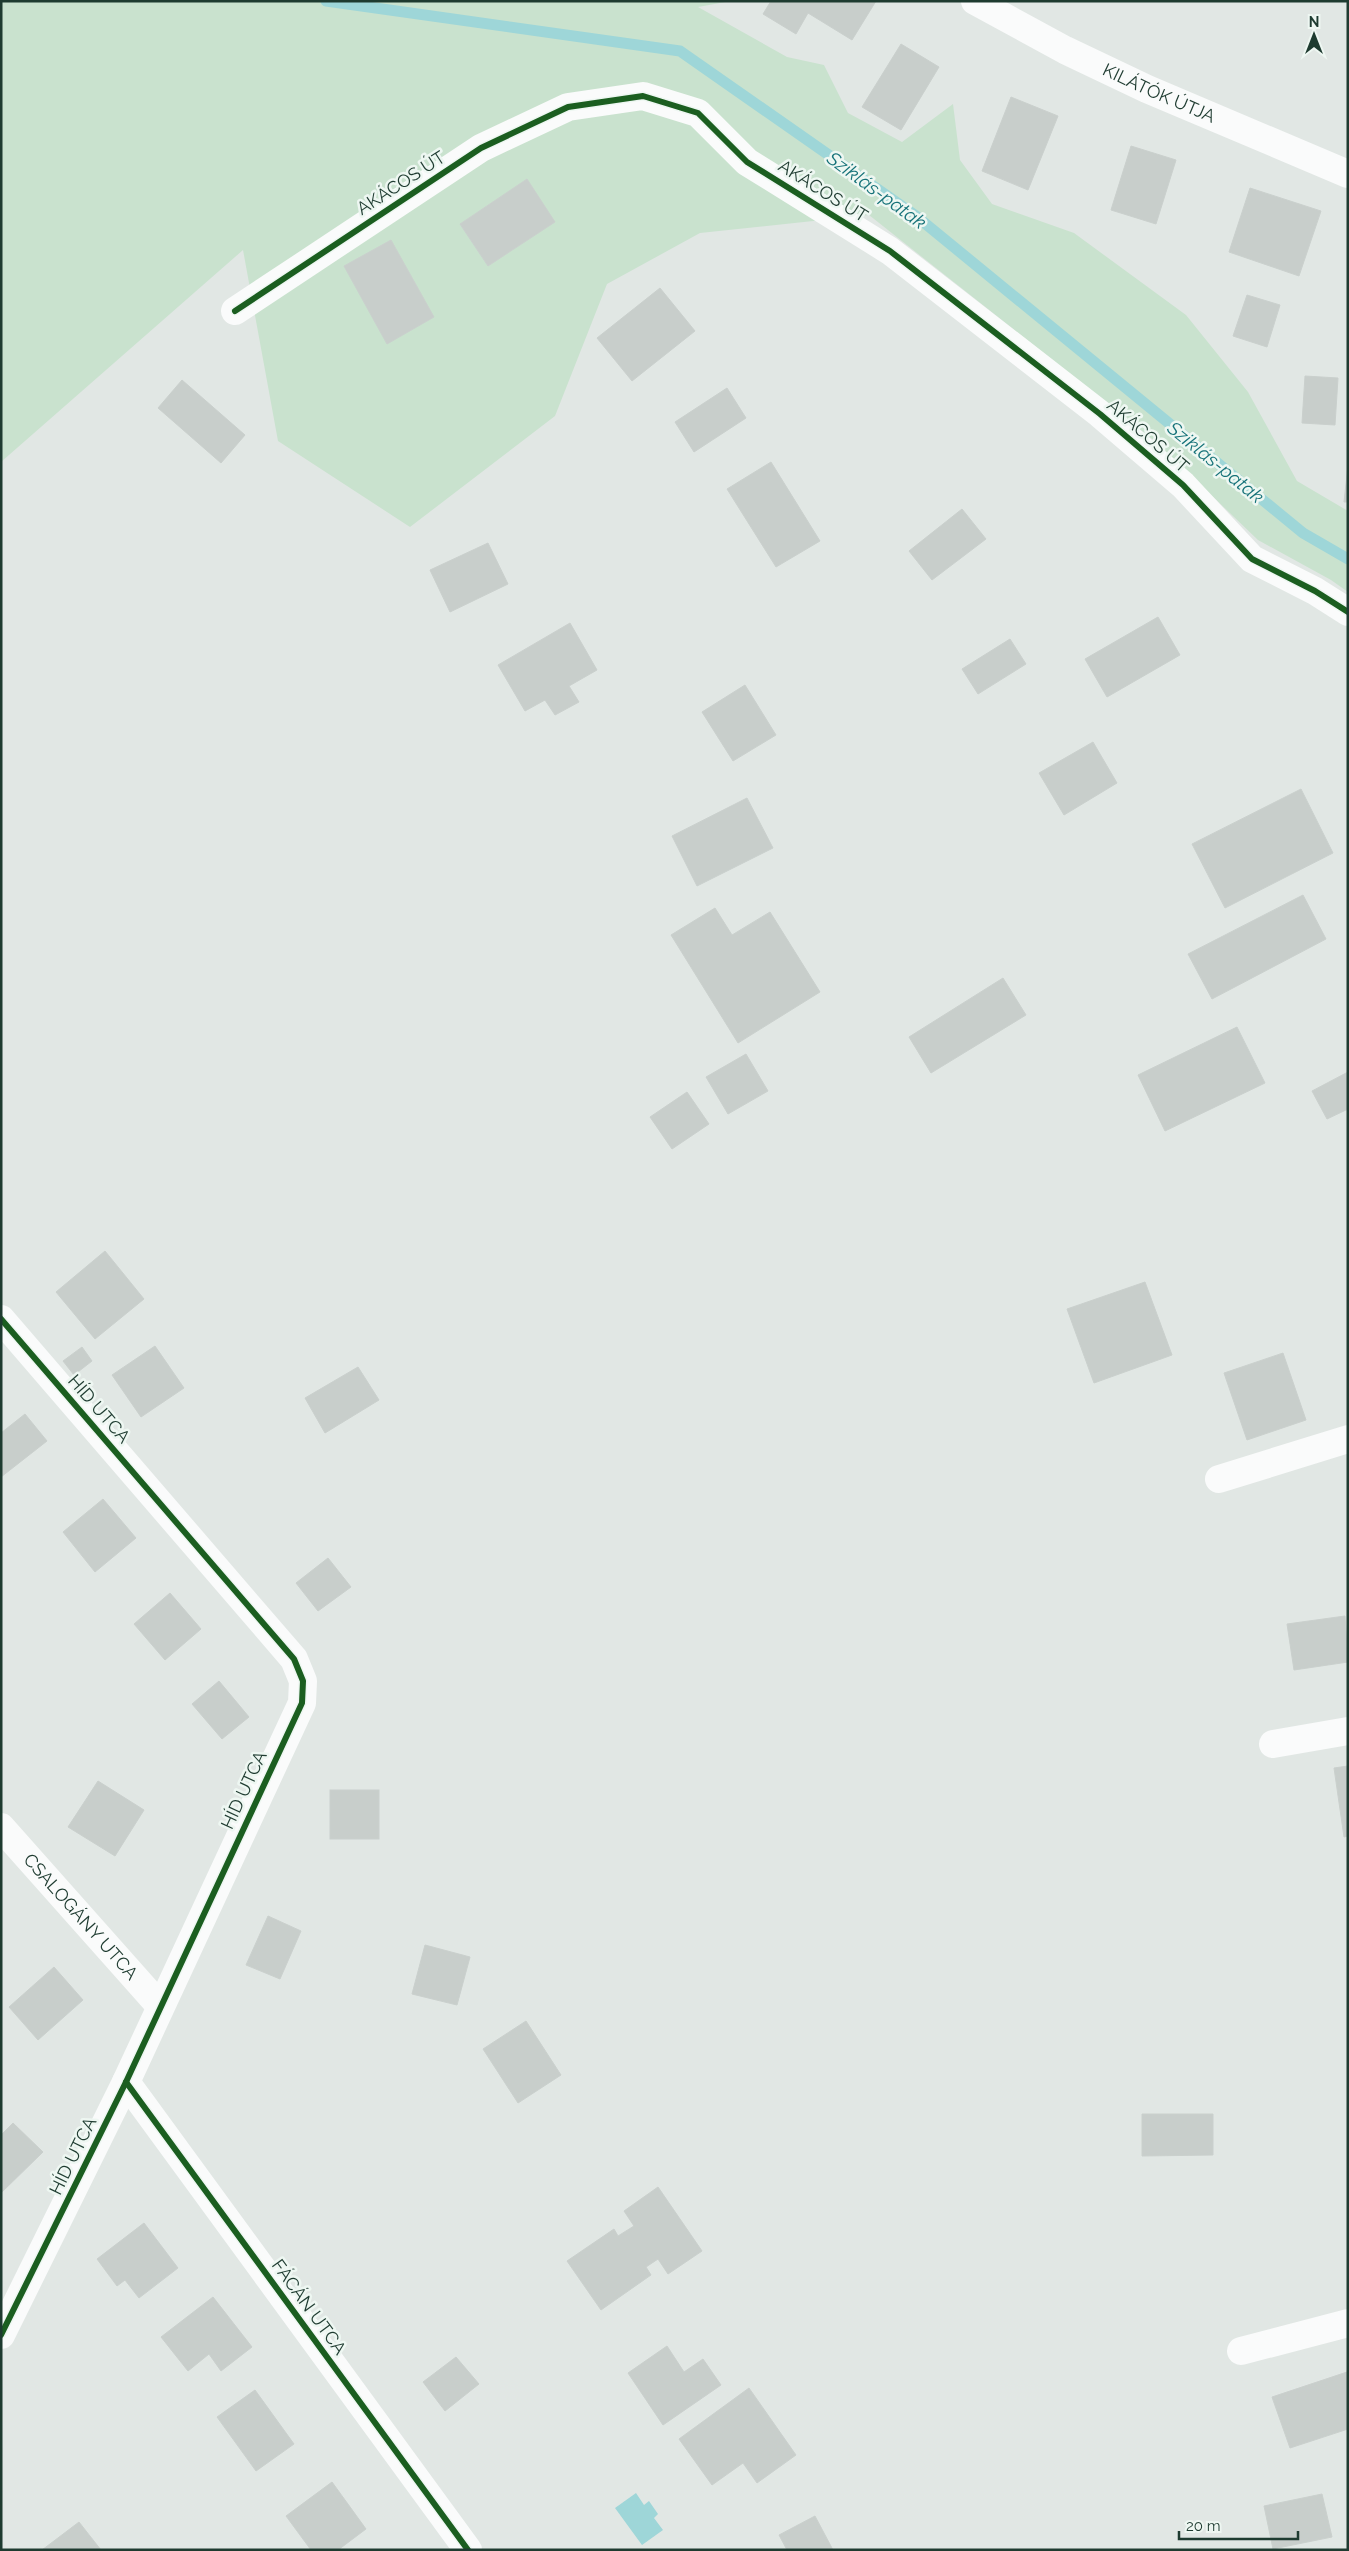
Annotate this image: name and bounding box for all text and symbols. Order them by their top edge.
north arrow [1289,10,1339,60]
text: N [1309,14,1319,30]
street label: KILÁTÓK ÚTJA [1100,59,1219,127]
street label: AKÁCOS ÚT [352,145,449,219]
water label: Sziklás-patak [822,146,931,233]
street label: AKÁCOS ÚT [775,154,872,226]
street label: AKÁCOS ÚT [1103,394,1194,477]
water label: Sziklás-patak [1163,416,1268,507]
street label: HÍD UTCA [64,1370,136,1447]
street label: HÍD UTCA [215,1747,271,1832]
street label: CSALOGÁNY UTCA [19,1849,143,1984]
street label: HÍD UTCA [44,2113,100,2198]
street label: FÁCÁN UTCA [268,2254,352,2358]
scale bar [1179,2508,1298,2540]
text: 20 m [1186,2517,1221,2535]

